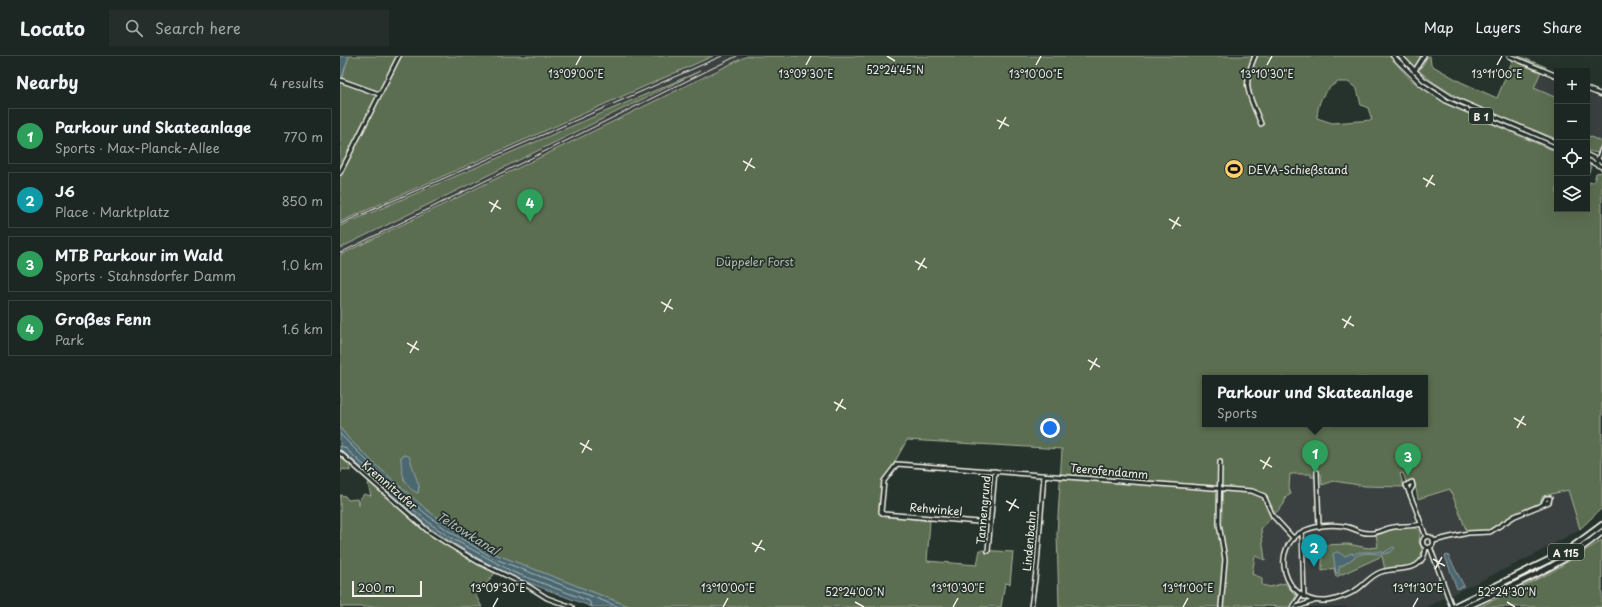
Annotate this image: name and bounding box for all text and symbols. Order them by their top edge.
search box [109,10,389,46]
text: Locato [20,14,85,42]
text: Search here [155,16,241,39]
icon: search [123,17,145,39]
text: Map [1424,17,1454,38]
text: Layers [1476,17,1521,38]
text: Share [1543,17,1582,38]
text: 52°24'45"N [866,62,924,77]
text: 13°09'00"E [548,66,604,81]
text: 13°09'30"E [779,66,833,81]
text: 13°10'00"E [1009,66,1063,81]
text: 13°10'30"E [1240,66,1294,81]
text: 13°11'00"E [1472,66,1522,81]
map controls [1554,68,1590,212]
button: + [1554,68,1590,104]
text: Nearby [16,69,78,95]
text: 4 results [270,73,324,92]
button: − [1554,104,1590,140]
road number: B 1 [1469,108,1493,124]
text: Parkour und Skateanlage [55,115,251,138]
text: 1 [27,127,33,146]
text: 770 m [283,127,323,146]
text: Sports · Max-Planck-Allee [55,138,220,157]
button: locate [1554,140,1590,176]
sports icon: DEVA-Schießstand [1223,158,1245,180]
place label: DEVA-Schießstand [1248,161,1348,178]
button: layers [1554,176,1590,212]
text: J6 [55,179,75,202]
pin: 4 [517,189,543,222]
text: 2 [25,191,35,210]
text: 850 m [282,191,323,210]
text: Place · Marktplatz [55,202,169,221]
text: MTB Parkour im Wald [55,243,223,266]
park label: Düppeler Forst [716,253,795,270]
text: 3 [26,255,34,274]
text: 1.0 km [282,255,323,274]
text: Sports · Stahnsdorfer Damm [55,266,236,285]
text: Großes Fenn [55,307,151,330]
text: 4 [26,319,34,338]
text: 1.6 km [282,319,323,338]
text: Park [55,330,84,349]
popup [1202,375,1428,427]
text: Parkour und Skateanlage [1217,380,1413,403]
text: Sports [1217,403,1257,422]
your location [1040,418,1060,438]
pin: 1 [1302,440,1328,473]
pin: 3 [1395,443,1421,476]
street label: Kremnitzufer [359,456,422,514]
street label: Teerofendamm [1069,459,1149,483]
street label: Tannengrund [972,475,994,545]
street label: Rehwinkel [909,498,963,520]
water label: Teltowkanal [433,507,504,560]
street label: Lindenbahn [1018,510,1040,572]
pin: 2 [1301,534,1327,567]
road number: A 115 [1548,544,1584,560]
scale bar [352,579,422,598]
text: 200 m [358,579,395,596]
text: 13°09'30"E [471,580,525,595]
text: 13°10'00"E [701,580,755,595]
text: 13°10'30"E [931,580,985,595]
text: 13°11'00"E [1163,580,1213,595]
text: 13°11'30"E [1393,580,1443,595]
text: 52°24'00"N [825,584,885,599]
text: 52°24'30"N [1478,584,1537,599]

